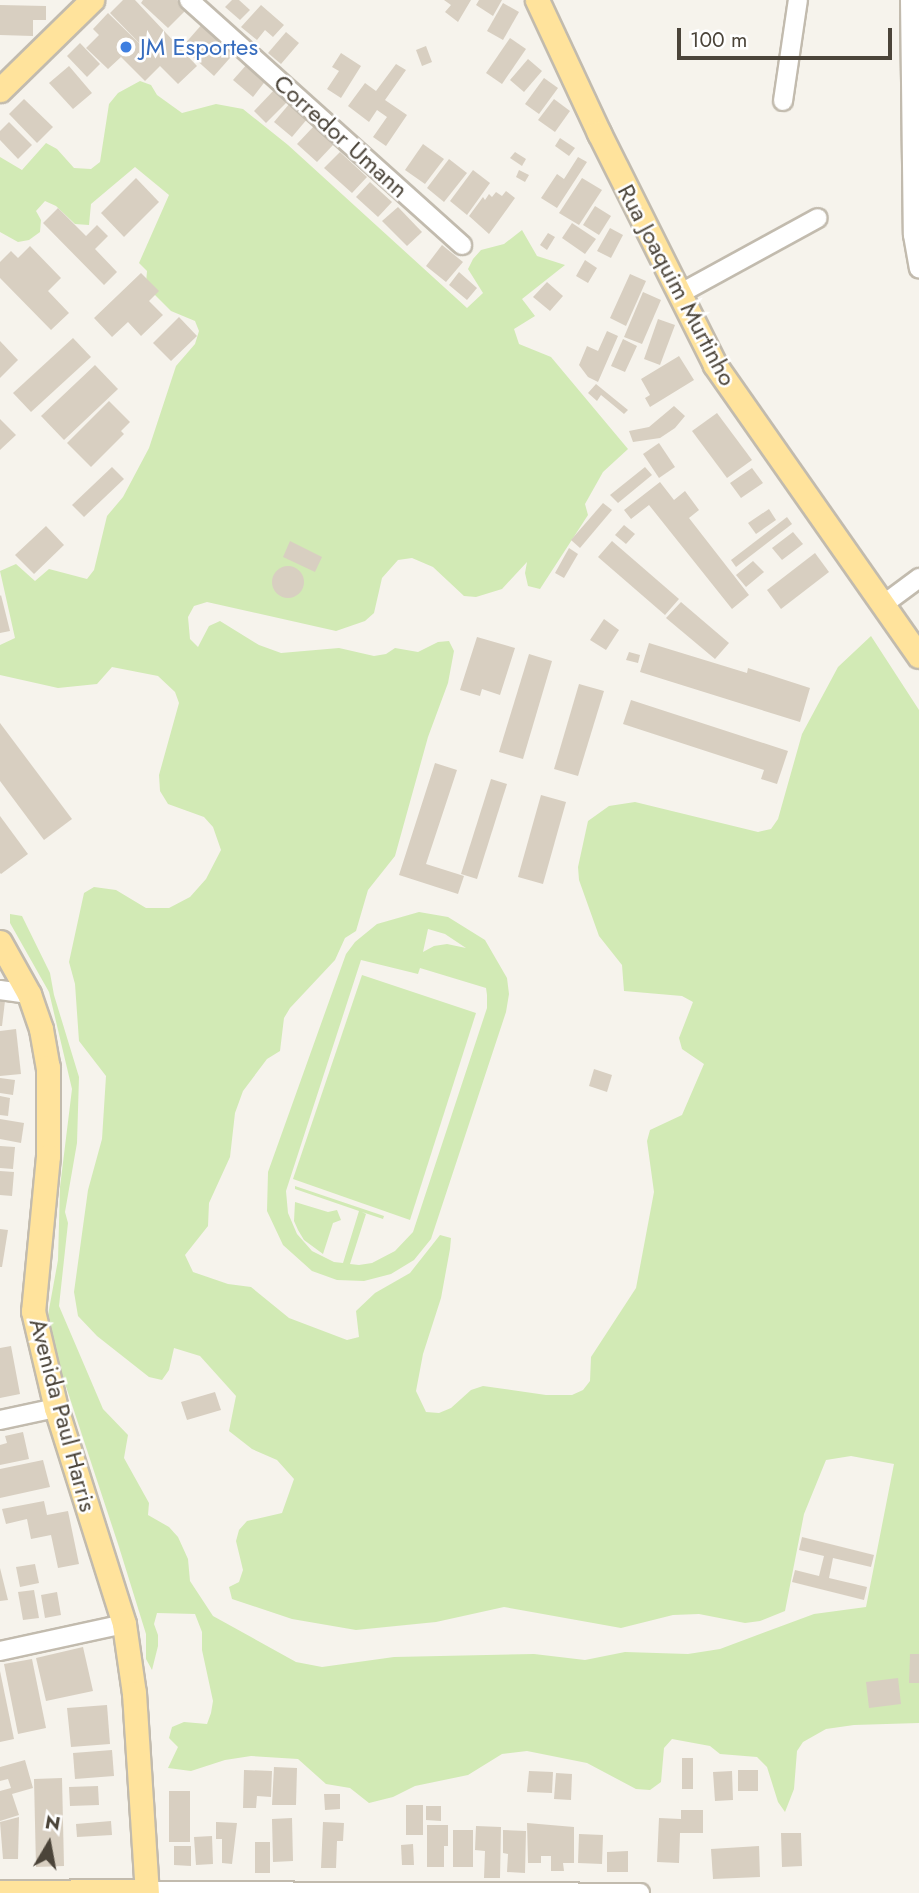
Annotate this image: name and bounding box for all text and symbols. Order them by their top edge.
scale bar [681,14,896,58]
text: 100 m [690,25,747,55]
place label: JM Esportes [140,33,258,61]
marker: JM Esportes [118,39,134,55]
street label: Corredor Umann [268,68,414,204]
street label: Rua Joaquim Murtinho [612,179,742,391]
street label: Avenida Paul Harris [23,1315,103,1515]
text: N [43,1808,63,1837]
north arrow [14,1809,84,1879]

